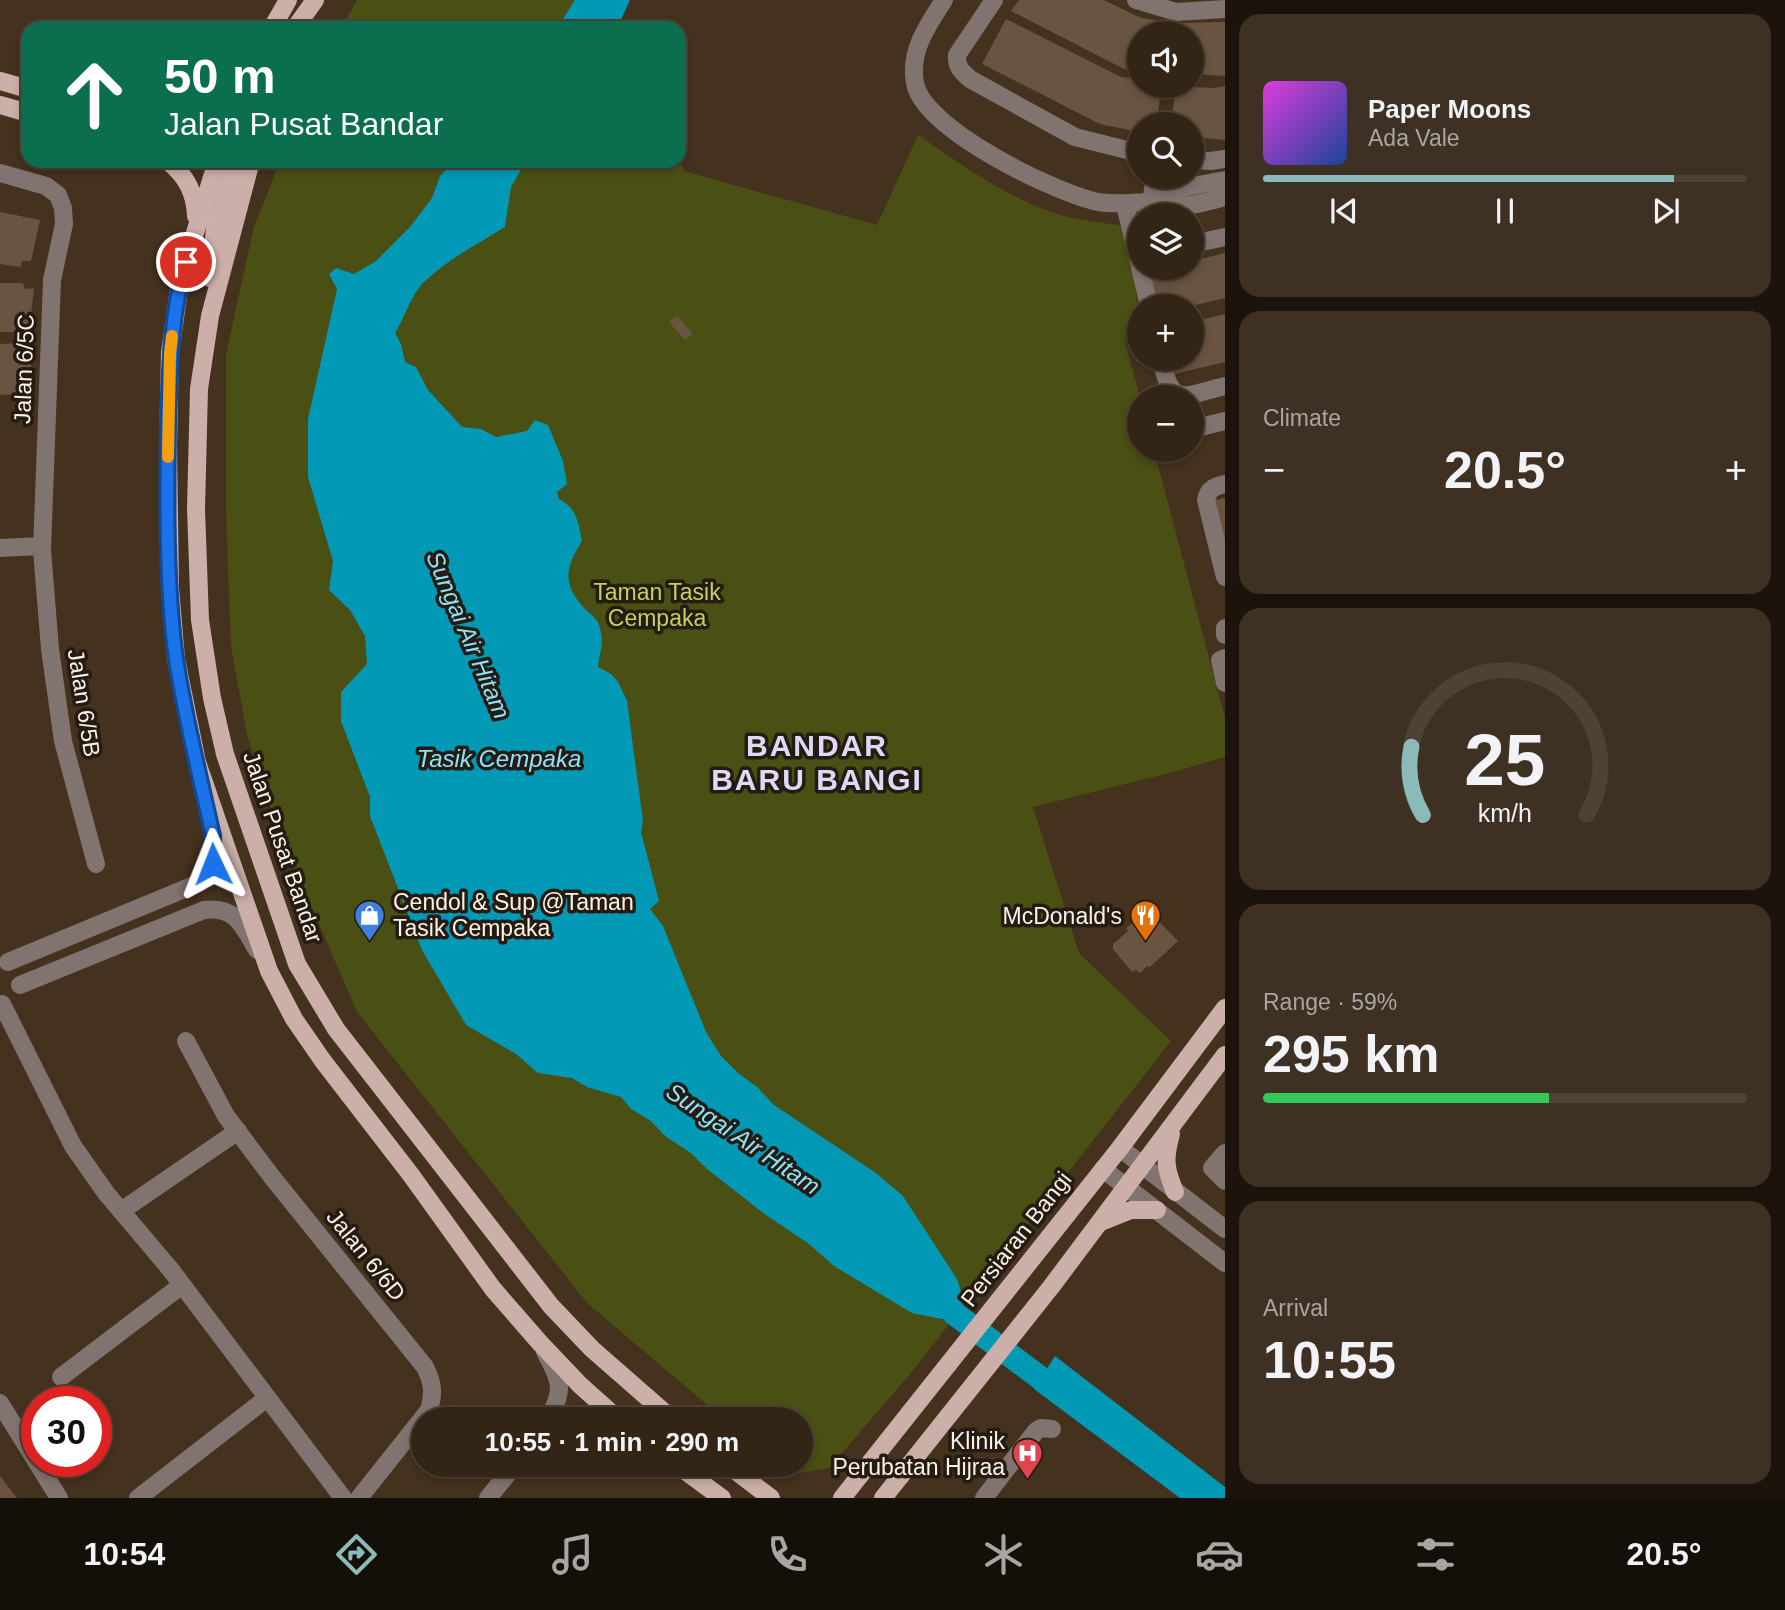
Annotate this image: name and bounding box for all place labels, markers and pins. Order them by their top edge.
pin [156,232,216,292]
place label: Cendol & Sup @Taman Tasik Cempaka [393,889,634,941]
shop icon: Cendol & Sup @Taman Tasik Cempaka [353,898,387,942]
restaurant icon: McDonald's [1128,899,1162,943]
place label: McDonald's [1003,903,1122,929]
place label: Klinik Perubatan Hijraa [832,1428,1005,1480]
hospital icon: Klinik Perubatan Hijraa [1011,1437,1045,1481]

